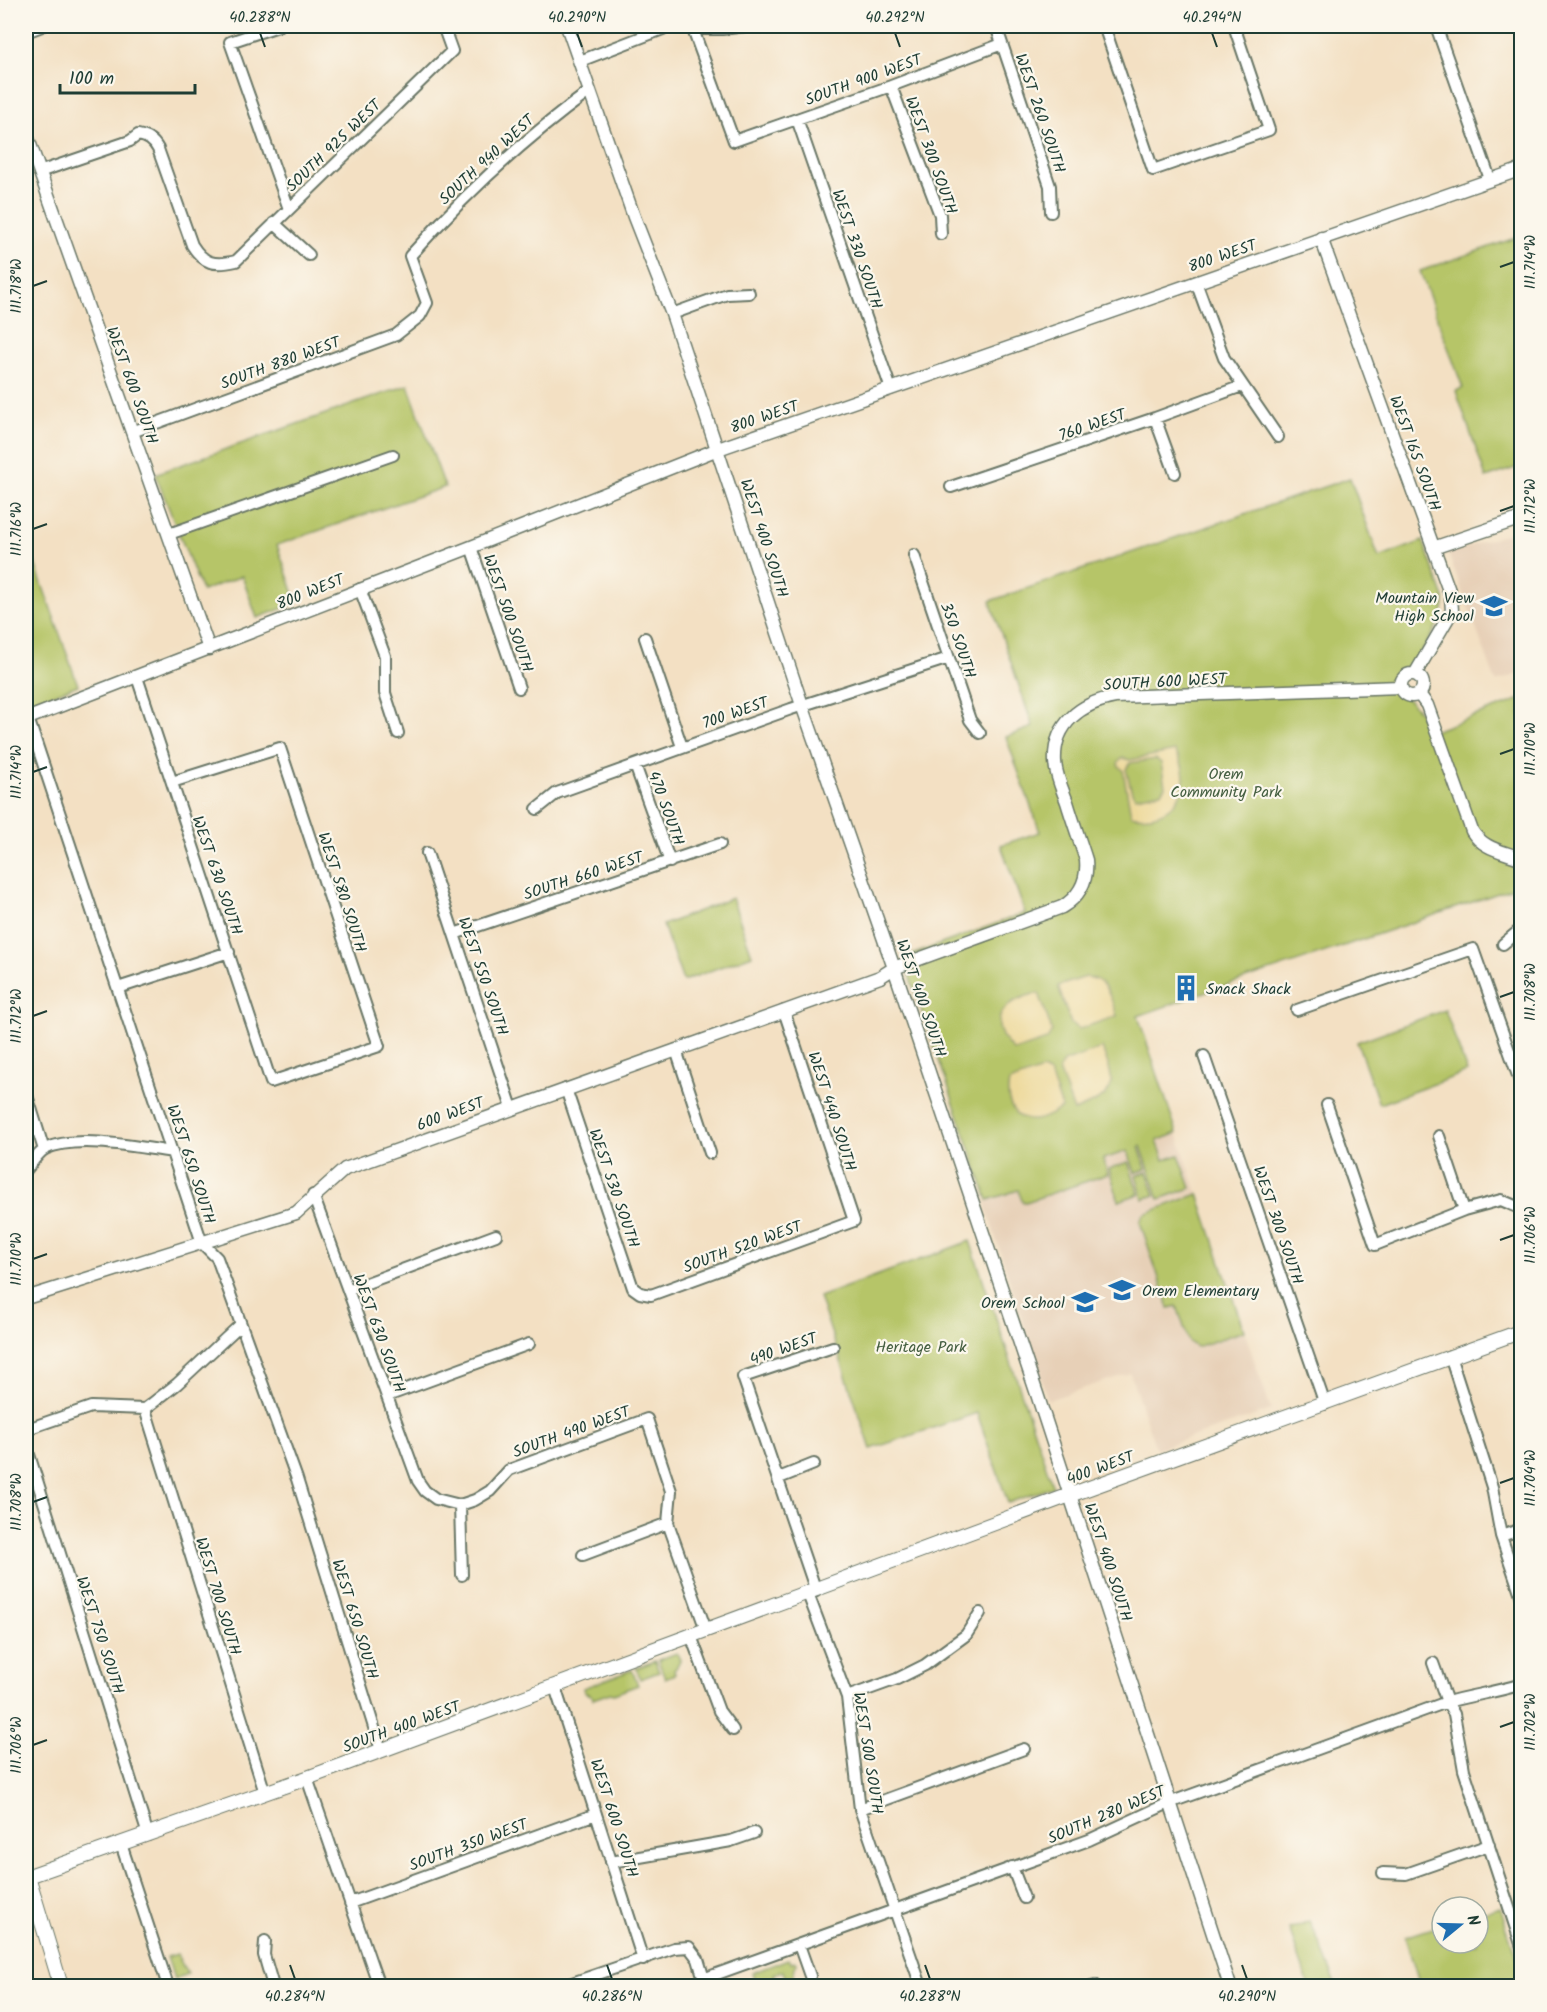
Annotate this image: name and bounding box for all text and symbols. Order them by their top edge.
text: 40.288°N [229,6,291,30]
text: 40.290°N [548,6,606,30]
text: 40.292°N [865,6,925,30]
text: 40.294°N [1183,6,1241,30]
street label: SOUTH 900 WEST [802,47,927,113]
street label: WEST 260 SOUTH [1007,50,1072,177]
scale bar [60,57,195,95]
text: 100 m [69,65,114,94]
street label: SOUTH 925 WEST [281,93,389,198]
street label: WEST 300 SOUTH [898,93,964,218]
street label: SOUTH 940 WEST [433,108,542,211]
street label: WEST 330 SOUTH [824,186,889,313]
street label: 800 WEST [1185,233,1261,280]
text: 111.714°W [1519,235,1543,289]
text: 111.718°W [5,258,29,314]
street label: WEST 600 SOUTH [99,323,165,448]
street label: SOUTH 880 WEST [217,330,345,397]
street label: WEST 165 SOUTH [1382,392,1447,515]
street label: 800 WEST [727,394,803,441]
street label: 760 WEST [1056,402,1131,449]
street label: WEST 400 SOUTH [733,476,795,601]
text: 111.712°W [1519,478,1543,533]
text: 111.716°W [5,501,29,556]
street label: WEST 500 SOUTH [476,551,540,676]
street label: 800 WEST [273,567,349,617]
place label: Mountain View High School [1375,586,1474,629]
school or university icon: Mountain View High School [1479,591,1509,621]
street label: 350 SOUTH [933,599,982,682]
street label: SOUTH 600 WEST [1103,667,1229,698]
street label: 700 WEST [699,690,773,736]
text: 111.710°W [1519,722,1543,776]
text: 111.714°W [5,745,29,799]
park label: Orem Community Park [1170,762,1282,805]
street label: 470 SOUTH [641,768,691,849]
street label: WEST 630 SOUTH [184,812,249,939]
street label: WEST 580 SOUTH [310,829,373,956]
street label: SOUTH 660 WEST [520,845,648,908]
street label: WEST 550 SOUTH [451,914,515,1039]
street label: WEST 400 SOUTH [889,936,953,1061]
text: 111.708°W [1519,963,1543,1021]
building icon: Snack Shack [1171,973,1201,1003]
place label: Snack Shack [1206,977,1291,1002]
text: 111.712°W [5,988,29,1043]
street label: WEST 440 SOUTH [800,1048,863,1175]
street label: 600 WEST [413,1090,489,1138]
street label: WEST 650 SOUTH [159,1101,222,1227]
street label: WEST 530 SOUTH [581,1125,646,1251]
street label: WEST 300 SOUTH [1246,1163,1310,1288]
text: 111.706°W [1519,1206,1543,1264]
street label: SOUTH 520 WEST [680,1214,807,1280]
text: 111.710°W [5,1232,29,1286]
street label: WEST 630 SOUTH [345,1271,412,1396]
school or university icon: Orem Elementary [1107,1275,1137,1305]
place label: Orem Elementary [1142,1279,1259,1304]
school or university icon: Orem School [1070,1287,1100,1317]
place label: Orem School [981,1291,1065,1316]
street label: 490 WEST [746,1326,822,1373]
park label: Heritage Park [876,1335,967,1360]
street label: SOUTH 490 WEST [509,1399,635,1465]
street label: 400 WEST [1063,1444,1139,1492]
text: 111.704°W [1519,1449,1543,1507]
text: 111.708°W [5,1473,29,1531]
street label: WEST 400 SOUTH [1077,1500,1139,1625]
street label: WEST 700 SOUTH [188,1534,247,1659]
street label: WEST 650 SOUTH [324,1556,385,1683]
street label: WEST 750 SOUTH [69,1573,130,1698]
street label: WEST 500 SOUTH [846,1690,890,1816]
text: 111.702°W [1519,1693,1543,1751]
street label: SOUTH 400 WEST [339,1694,465,1760]
text: 111.706°W [5,1716,29,1774]
street label: WEST 600 SOUTH [583,1756,645,1881]
street label: SOUTH 280 WEST [1044,1779,1171,1851]
street label: SOUTH 350 WEST [406,1812,533,1878]
north arrow [1430,1895,1490,1955]
text: N [1459,1912,1486,1929]
text: 40.284°N [265,1985,325,2009]
text: 40.286°N [582,1985,642,2009]
text: 40.288°N [899,1985,961,2009]
text: 40.290°N [1218,1985,1276,2009]

